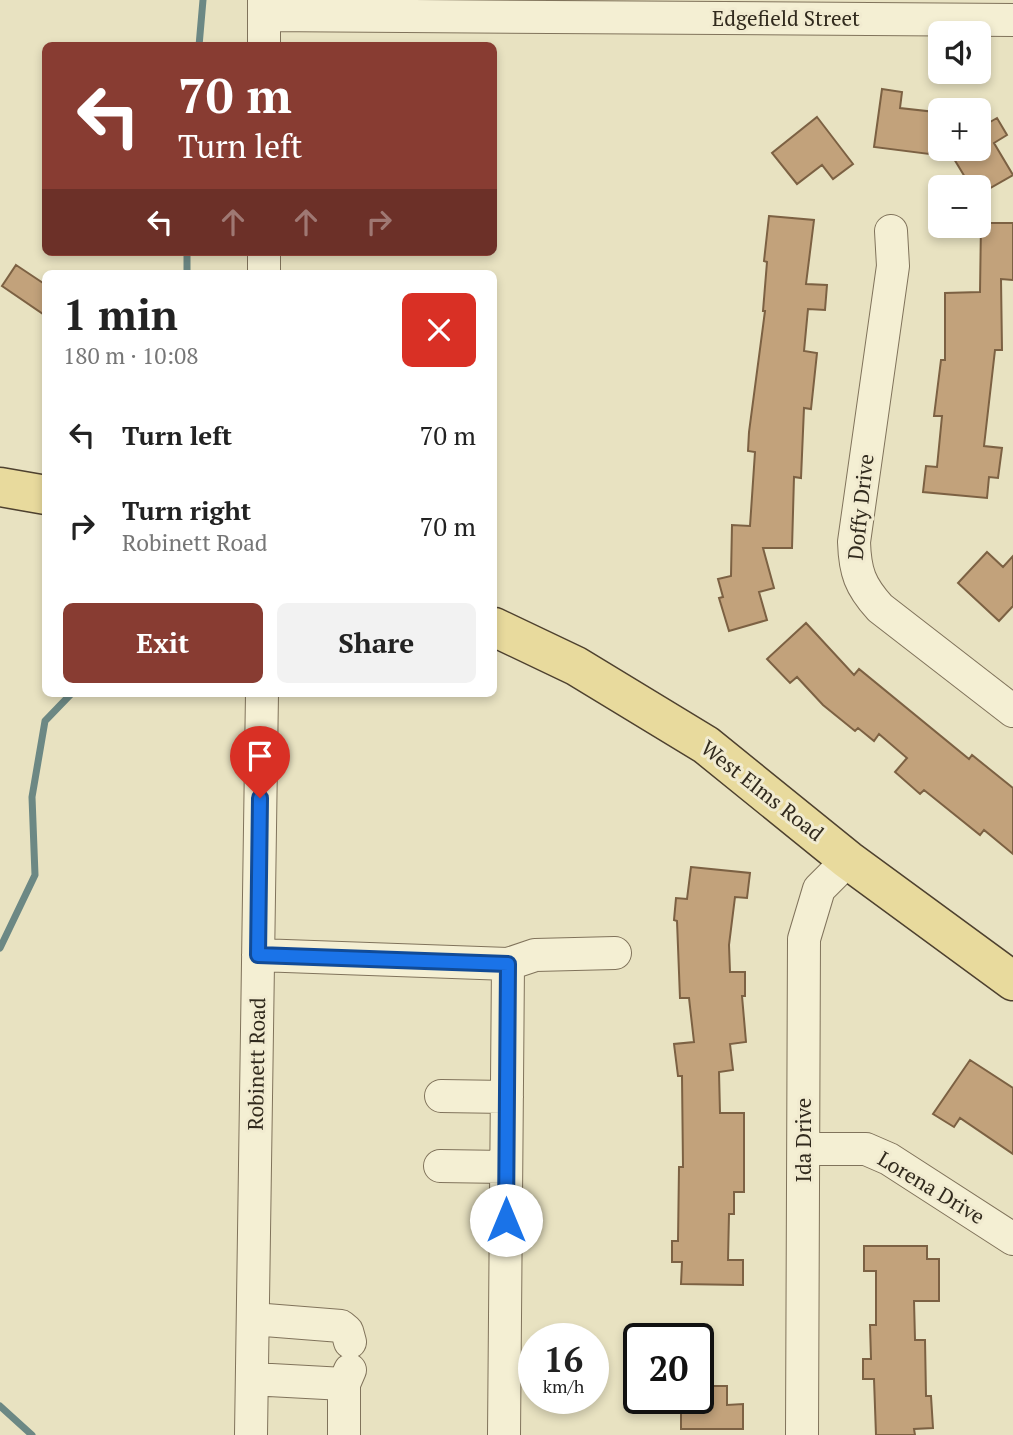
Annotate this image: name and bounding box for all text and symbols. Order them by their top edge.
street label: Edgefield Street [712,4,860,32]
map controls [928,21,991,238]
button: sound [928,21,991,84]
text: 70 m [178,62,292,127]
icon: left [63,70,154,161]
button: + [928,98,991,161]
text: Turn left [178,125,302,167]
button: − [928,175,991,238]
icon: left [141,203,179,241]
icon: ahead [214,203,252,241]
icon: ahead [287,203,325,241]
icon: right [360,203,398,241]
text: 1 min [63,286,178,342]
button: close [402,293,476,367]
text: 180 m · 10:08 [63,340,198,371]
icon: left [63,416,101,454]
text: Turn left [122,418,232,452]
text: 70 m [420,418,476,452]
street label: Doffy Drive [841,452,880,561]
text: Turn right [122,493,251,527]
icon: right [63,507,101,545]
text: 70 m [420,509,476,543]
text: Robinett Road [122,527,268,558]
button: Exit [63,603,263,683]
button: Share [277,603,476,683]
pin [230,726,290,798]
street label: West Elms Road [695,733,830,847]
icon: arrive [241,737,279,775]
street label: Robinett Road [241,997,271,1131]
street label: Ida Drive [789,1098,817,1182]
street label: Lorena Drive [873,1144,990,1230]
position arrow [469,1183,543,1257]
speed limit sign: 20 [623,1323,714,1414]
text: 16 [544,1336,583,1382]
text: km/h [543,1374,584,1398]

